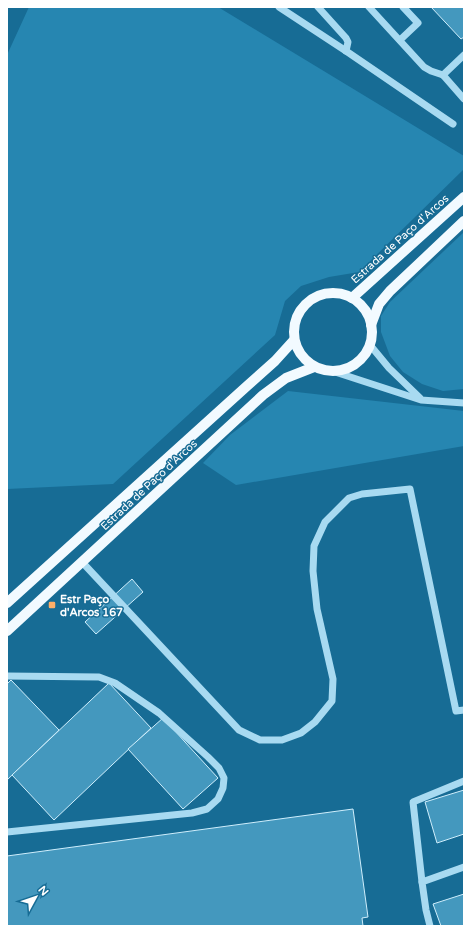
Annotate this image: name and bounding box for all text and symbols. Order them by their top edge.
street label: Estrada de Paço d'Arcos [349,192,451,286]
street label: Estrada de Paço d'Arcos [98,437,200,533]
place label: Estr Paço d'Arcos 167 [60,593,123,619]
marker: Estr Paço d'Arcos 167 [47,600,57,610]
north arrow [16,877,56,917]
text: N [35,883,51,898]

